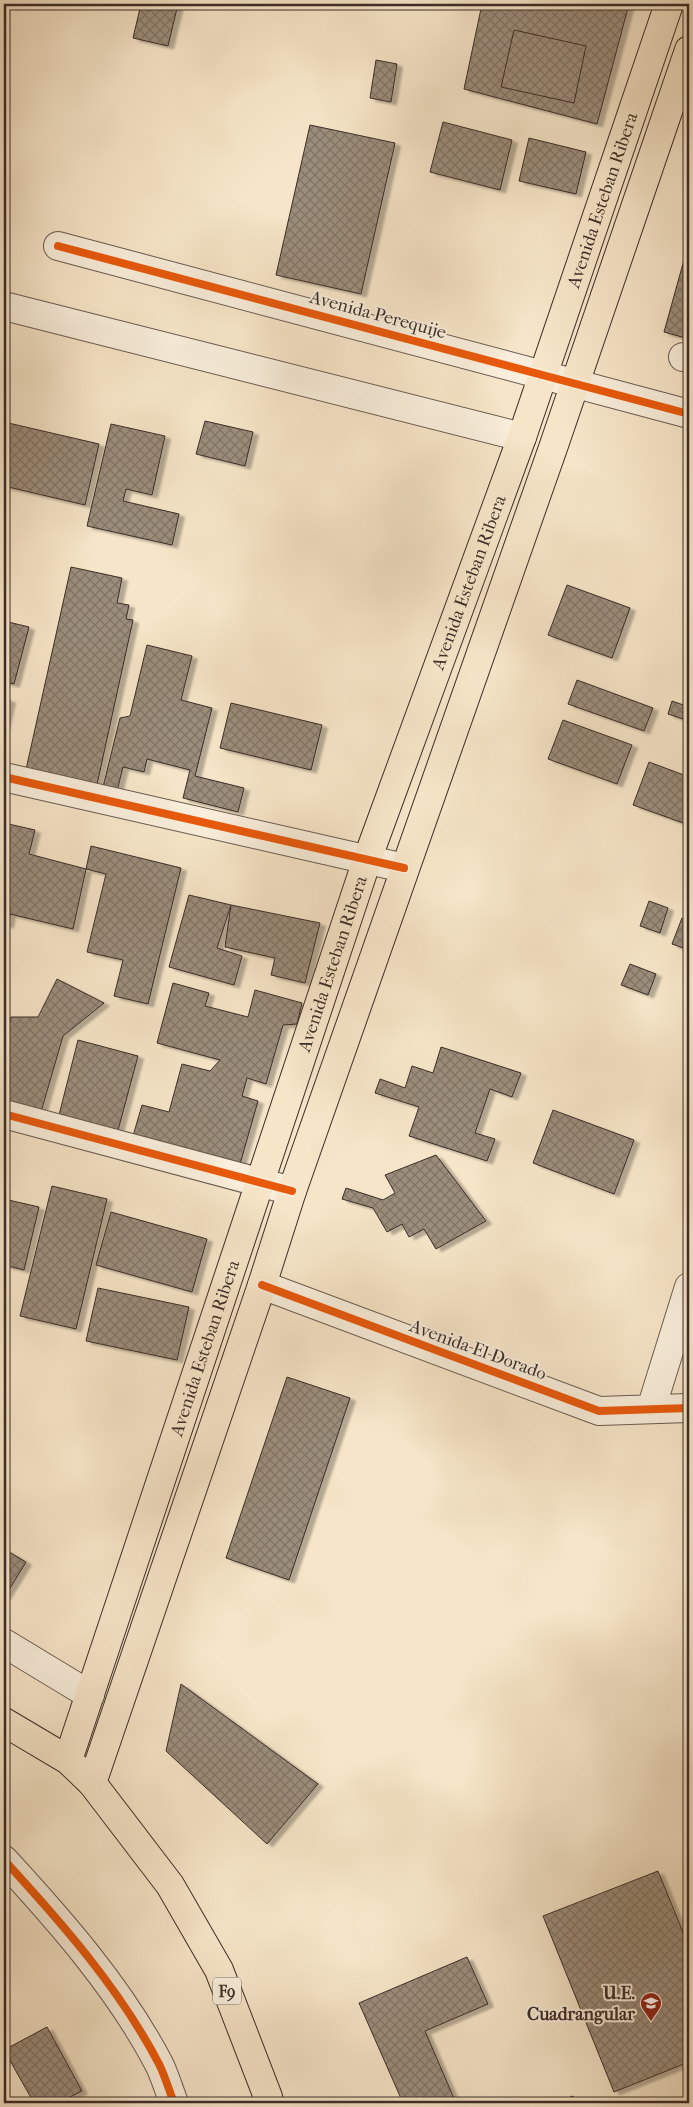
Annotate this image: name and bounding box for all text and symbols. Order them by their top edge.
street label: Avenida Esteban Ribera [563,109,642,292]
street label: Avenida Perequije [306,286,449,343]
street label: Avenida Esteban Ribera [427,492,510,673]
street label: Avenida Esteban Ribera [293,872,372,1055]
street label: Avenida Esteban Ribera [166,1257,244,1440]
street label: Avenida El Dorado [406,1315,549,1384]
road number: F9 [213,1978,241,2004]
place label: U.E. Cuadrangular [527,1983,636,2025]
school or university icon: U.E. Cuadrangular [639,1991,663,2022]

